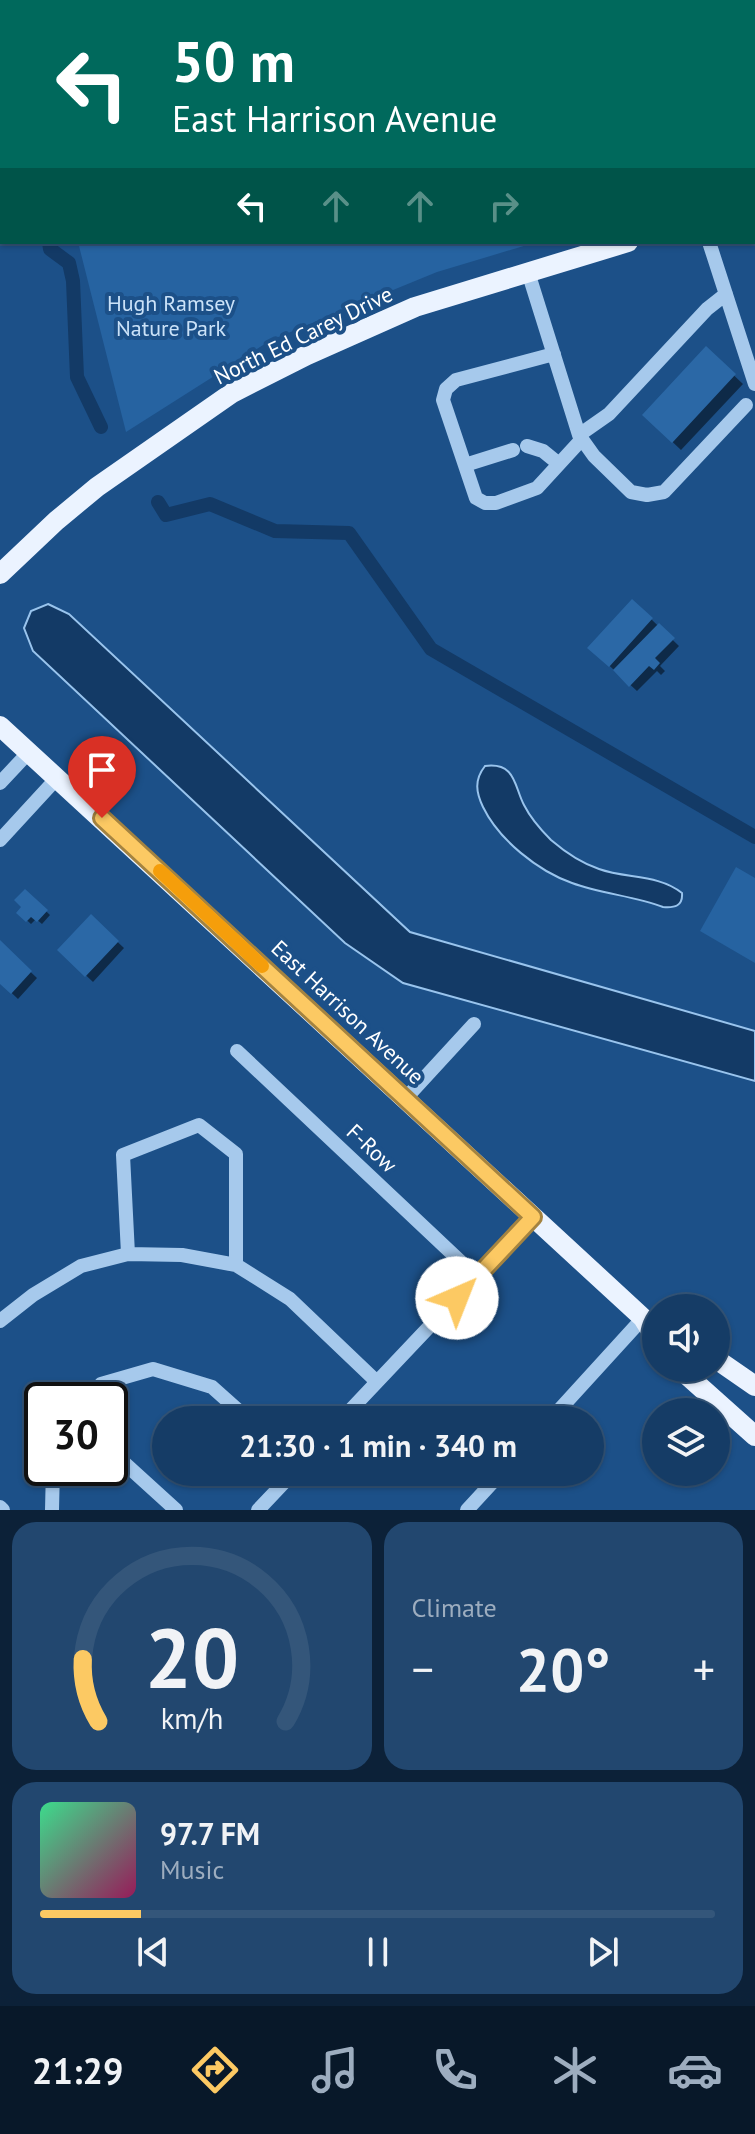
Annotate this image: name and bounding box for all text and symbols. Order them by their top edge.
text: 50 m [172,25,295,97]
icon: left [40,32,144,136]
text: East Harrison Avenue [172,95,497,142]
icon: left [230,184,274,228]
icon: ahead [314,184,358,228]
icon: ahead [398,184,442,228]
icon: right [482,184,526,228]
street label: North Ed Carey Drive [209,280,397,390]
park label: Hugh Ramsey Nature Park [107,289,236,342]
pin [68,736,136,818]
icon: arrive [80,748,124,792]
street label: East Harrison Avenue [266,934,430,1090]
street label: F-Row [341,1118,403,1178]
position arrow [415,1256,499,1340]
map controls [642,1294,730,1486]
button: sound [642,1294,730,1382]
speed limit sign: 30 [24,1382,128,1486]
button: layers [642,1398,730,1486]
text: 21:30 · 1 min · 340 m [239,1426,517,1465]
text: Climate [412,1591,497,1624]
text: 20 [145,1603,239,1711]
text: 20° [516,1630,610,1708]
text: − [412,1640,434,1697]
text: + [693,1640,715,1697]
text: km/h [160,1700,223,1737]
text: 97.7 FM [160,1814,260,1853]
text: Music [160,1853,224,1886]
icon: previous [131,1930,175,1974]
icon: pause [356,1930,400,1974]
icon: next [581,1930,625,1974]
icon: directions [187,2042,243,2098]
icon: music [307,2042,363,2098]
icon: phone [427,2042,483,2098]
icon: climate [547,2042,603,2098]
icon: car [667,2042,723,2098]
text: 21:29 [32,2047,123,2094]

